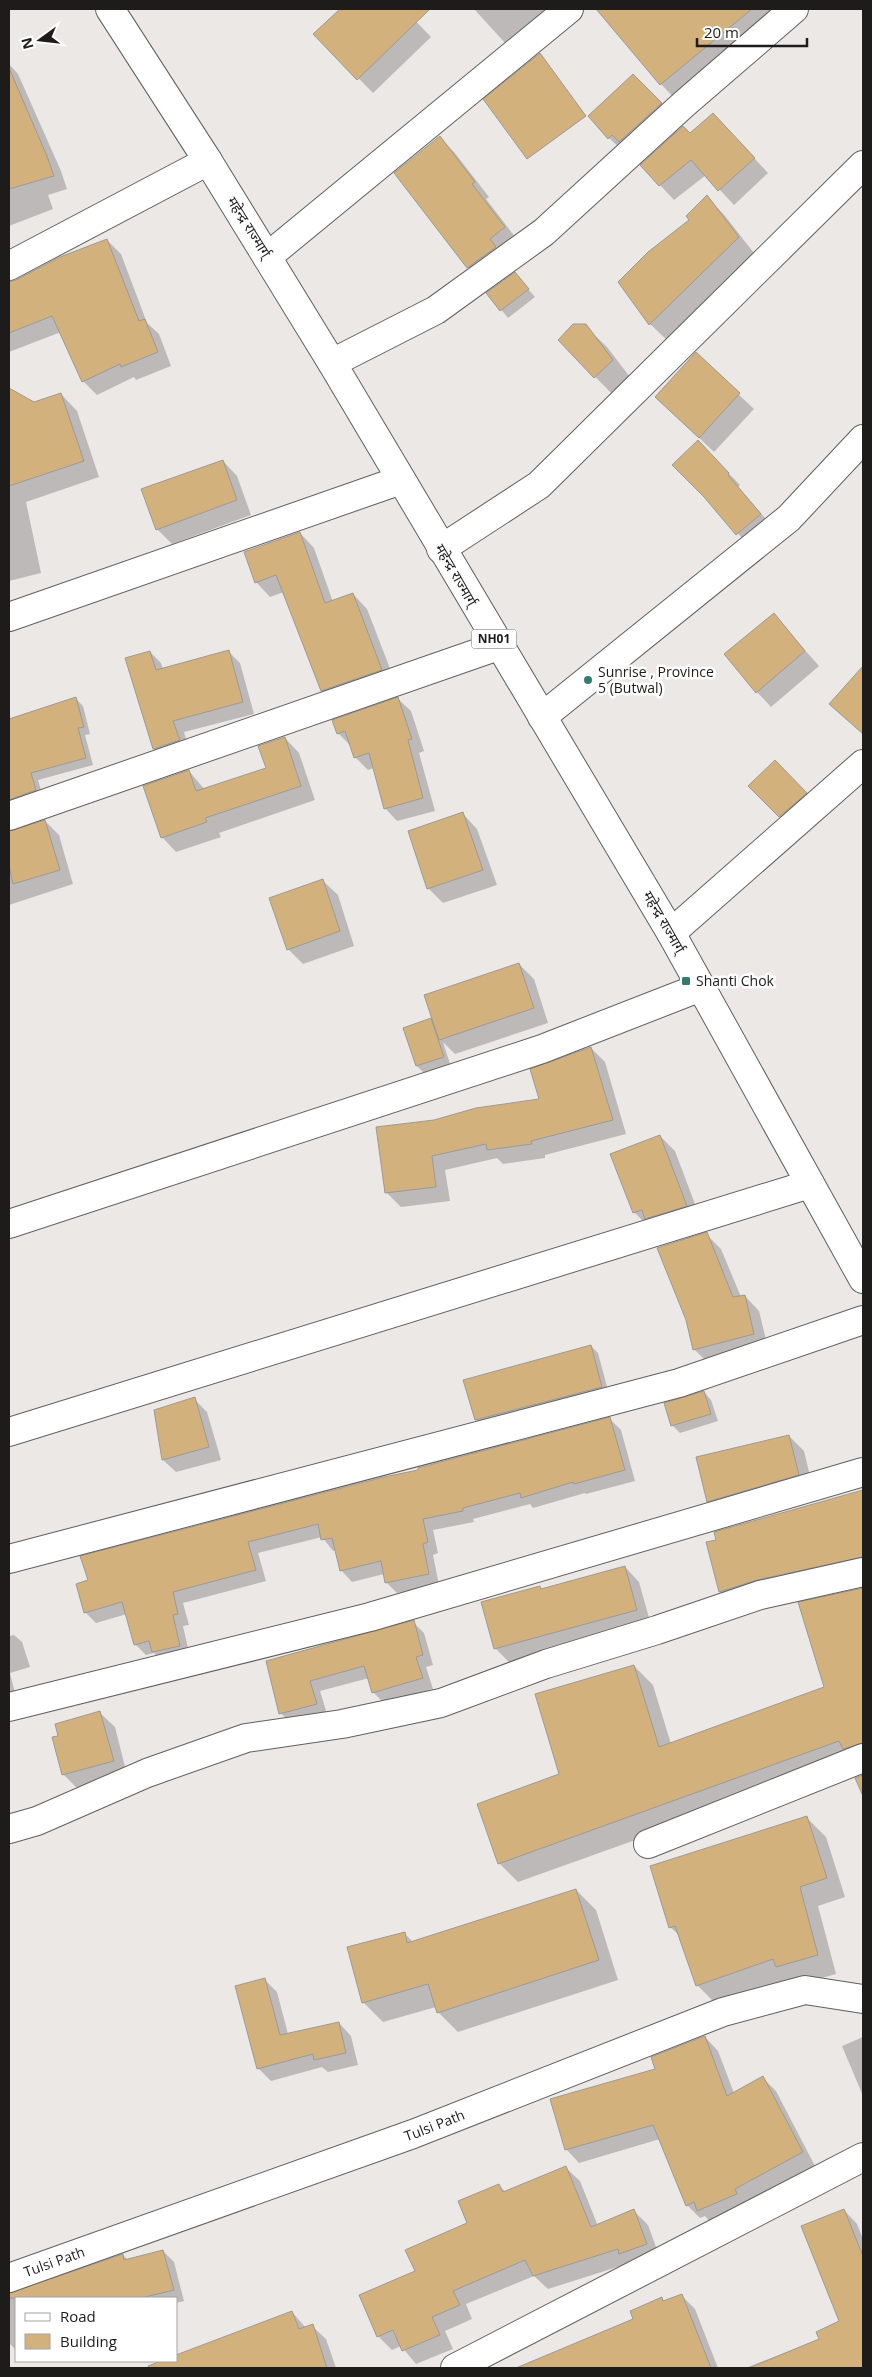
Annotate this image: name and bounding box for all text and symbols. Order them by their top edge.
north arrow [15,15,65,65]
scale bar [697,15,807,47]
text: 20 m [704,22,739,42]
text: N [16,36,38,51]
street label: महेन्द्र राज्मार्ग् [222,193,277,263]
street label: महेन्द्र राज्मार्ग् [430,540,483,611]
road number: NH01 [472,630,516,648]
place label: Sunrise , Province 5 (Butwal) [598,662,714,697]
marker: Sunrise , Province 5 (Butwal) [582,674,594,686]
street label: महेन्द्र राज्मार्ग् [638,887,691,958]
place label: Shanti Chok [696,971,775,990]
marker: Shanti Chok [680,975,692,987]
street label: Tulsi Path [401,2105,467,2145]
street label: Tulsi Path [21,2242,87,2281]
legend [15,2297,178,2362]
text: Road [60,2306,96,2326]
text: Building [60,2331,117,2351]

